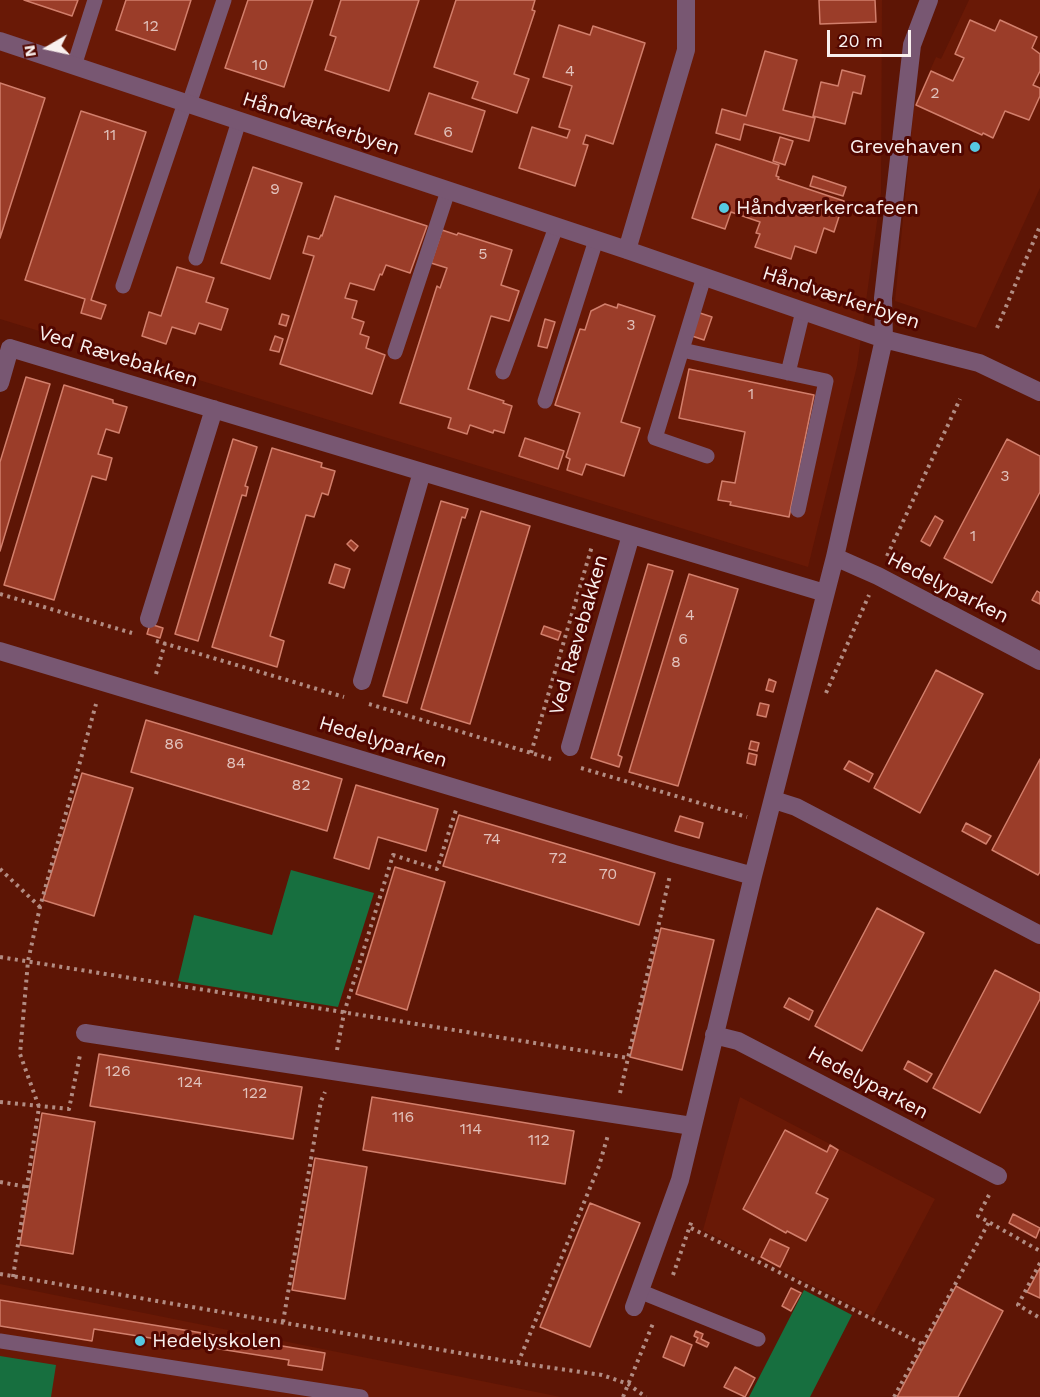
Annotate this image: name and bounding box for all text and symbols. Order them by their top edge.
house number: 12 [143,16,159,36]
north arrow [18,18,78,78]
scale bar [830,18,914,56]
text: 20 m [838,30,883,51]
text: N [19,44,40,58]
house number: 10 [252,55,268,75]
house number: 4 [565,61,575,81]
house number: 2 [930,83,940,103]
street label: Håndværkerbyen [239,87,403,161]
house number: 6 [443,122,453,142]
house number: 11 [104,125,116,145]
place label: Grevehaven [850,135,963,159]
marker: Grevehaven [968,140,982,154]
house number: 9 [270,179,280,199]
place label: Håndværkercafeen [736,196,919,220]
marker: Håndværkercafeen [717,201,731,215]
house number: 5 [478,244,488,264]
street label: Håndværkerbyen [759,261,923,335]
house number: 3 [626,315,636,335]
street label: Ved Rævebakken [35,321,201,393]
house number: 1 [748,384,754,404]
house number: 3 [1000,466,1010,486]
house number: 1 [970,526,976,546]
street label: Hedelyparken [883,547,1013,629]
street label: Ved Rævebakken [545,552,613,718]
house number: 4 [685,605,695,625]
house number: 6 [678,629,688,649]
house number: 8 [671,652,681,672]
street label: Hedelyparken [316,711,450,773]
house number: 86 [164,734,184,754]
house number: 84 [226,753,246,773]
house number: 82 [291,775,311,795]
house number: 74 [483,829,501,849]
house number: 72 [549,848,567,868]
house number: 70 [599,864,617,884]
street label: Hedelyparken [804,1041,932,1125]
house number: 126 [105,1061,131,1081]
house number: 124 [178,1072,202,1092]
house number: 122 [243,1083,267,1103]
house number: 116 [392,1107,414,1127]
house number: 114 [460,1119,482,1139]
house number: 112 [528,1130,550,1150]
place label: Hedelyskolen [152,1329,281,1353]
marker: Hedelyskolen [133,1334,147,1348]

